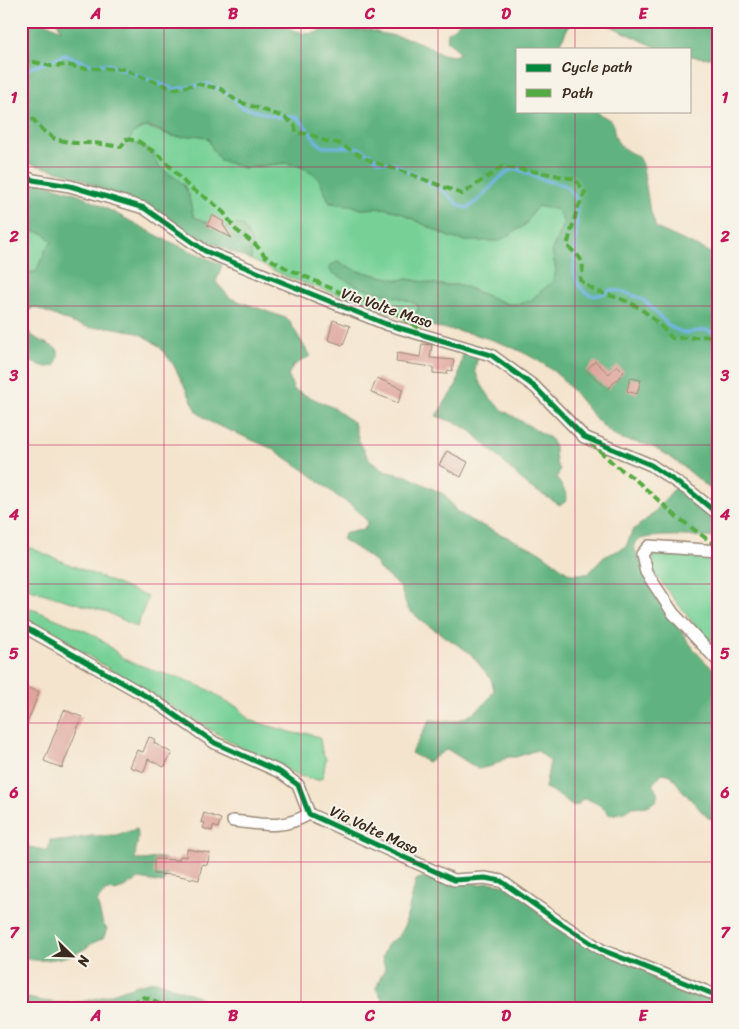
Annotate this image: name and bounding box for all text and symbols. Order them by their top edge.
text: A [90,0,101,28]
text: B [228,0,239,28]
text: C [364,0,376,28]
text: D [501,0,511,28]
text: E [639,0,649,28]
legend [516,48,692,112]
text: Cycle path [562,54,633,80]
text: Path [562,80,593,106]
text: 1 [11,83,18,112]
text: 1 [722,83,729,112]
text: 2 [8,222,19,251]
text: 2 [719,222,730,251]
street label: Via Volte Maso [338,280,437,336]
text: 3 [9,361,19,390]
text: 3 [720,361,730,390]
text: 4 [8,500,19,529]
text: 4 [719,500,730,529]
text: 5 [9,639,19,668]
text: 5 [720,639,730,668]
text: 6 [8,778,19,807]
text: 6 [719,778,730,807]
street label: Via Volte Maso [325,798,423,862]
text: 7 [9,918,20,947]
text: 7 [720,918,731,947]
north arrow [48,932,98,982]
text: N [70,951,97,971]
text: A [90,1001,101,1029]
text: B [228,1001,239,1029]
text: C [364,1001,376,1029]
text: D [501,1001,511,1029]
text: E [639,1001,649,1029]

